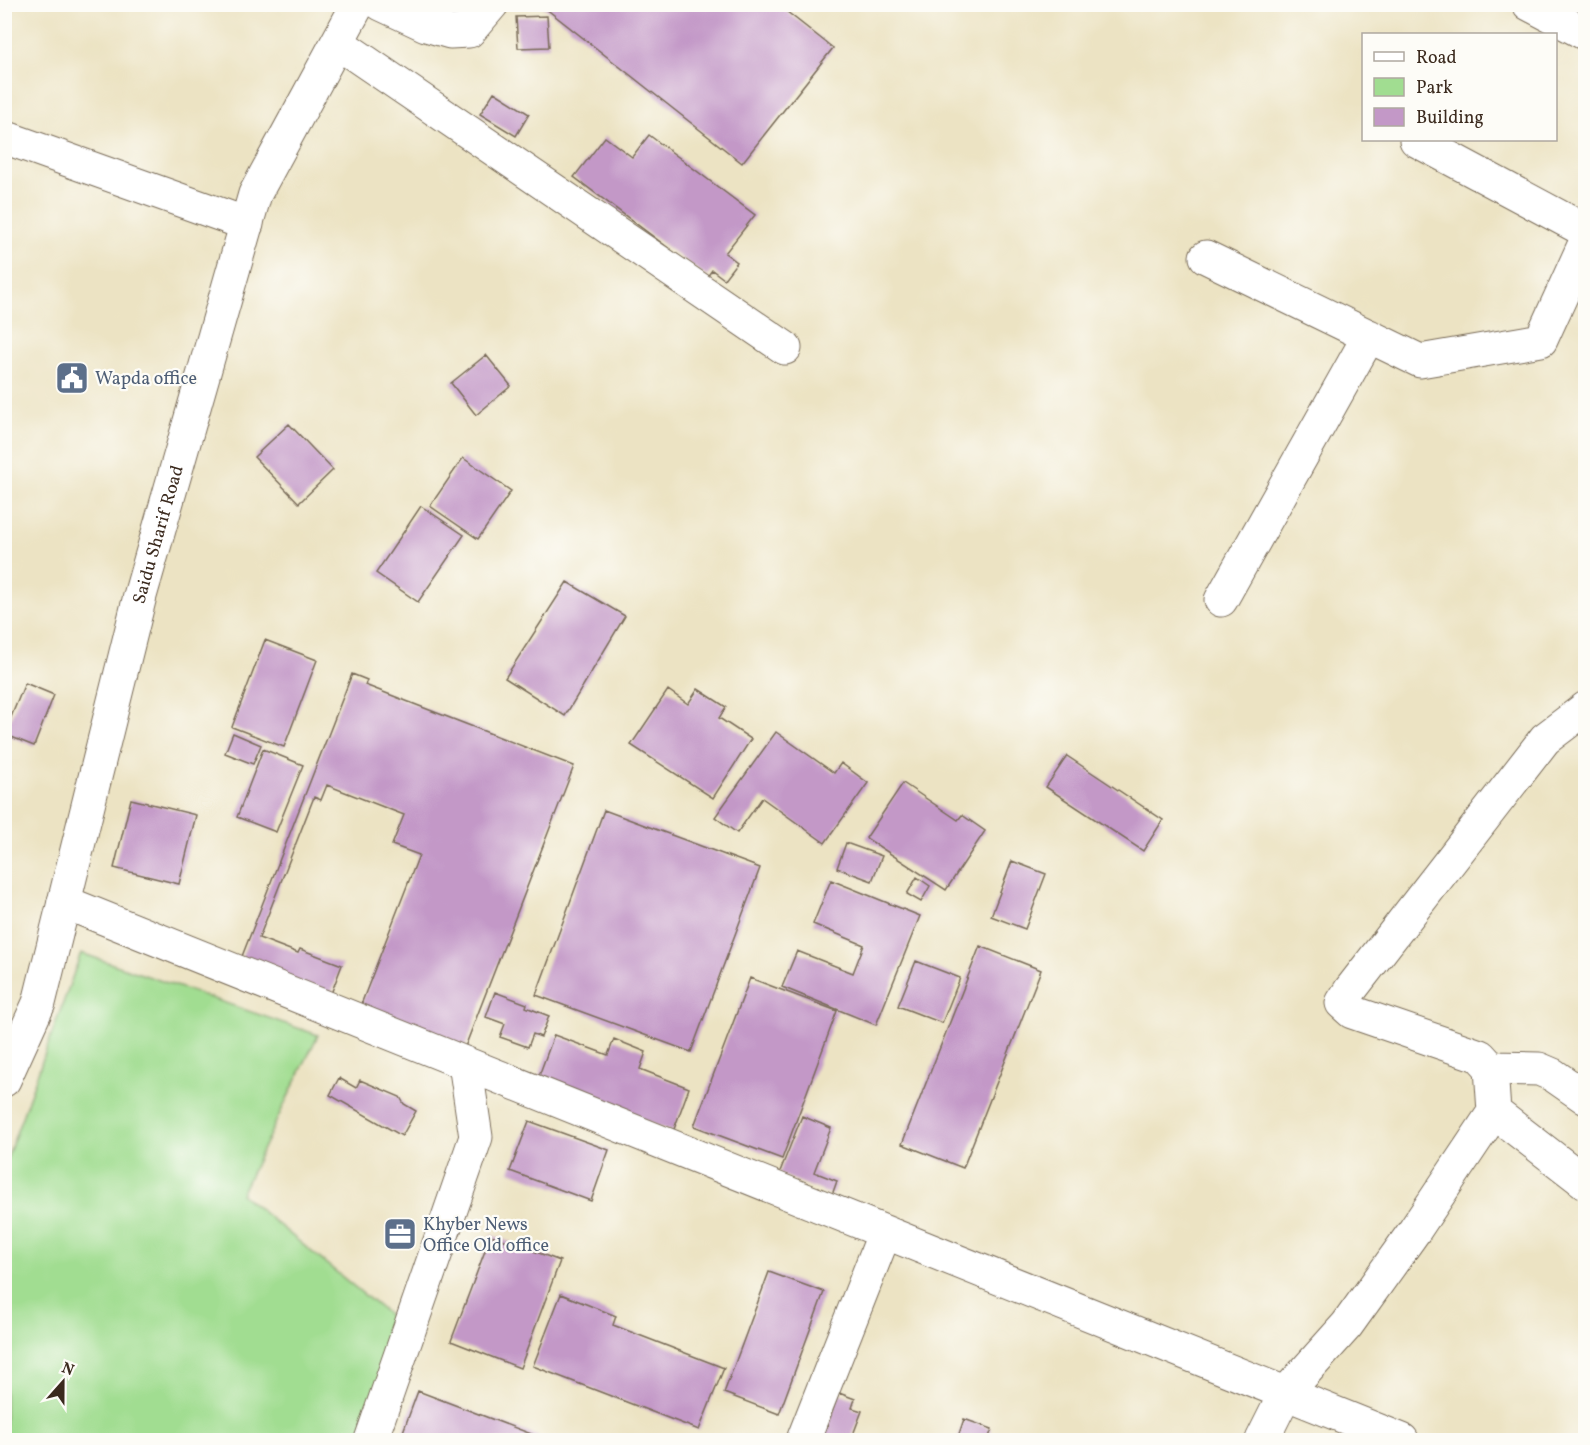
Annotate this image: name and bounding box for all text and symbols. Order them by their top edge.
legend [1362,33,1557,141]
text: Road [1416,46,1457,71]
text: Park [1416,76,1453,101]
text: Building [1416,106,1484,131]
public building icon: Wapda office [54,360,90,396]
place label: Wapda office [95,367,197,392]
street label: Saidu Sharif Road [128,463,191,607]
place label: Khyber News Office Old office [423,1213,549,1259]
office icon: Khyber News Office Old office [382,1216,418,1252]
north arrow [33,1352,93,1412]
text: N [58,1358,77,1382]

